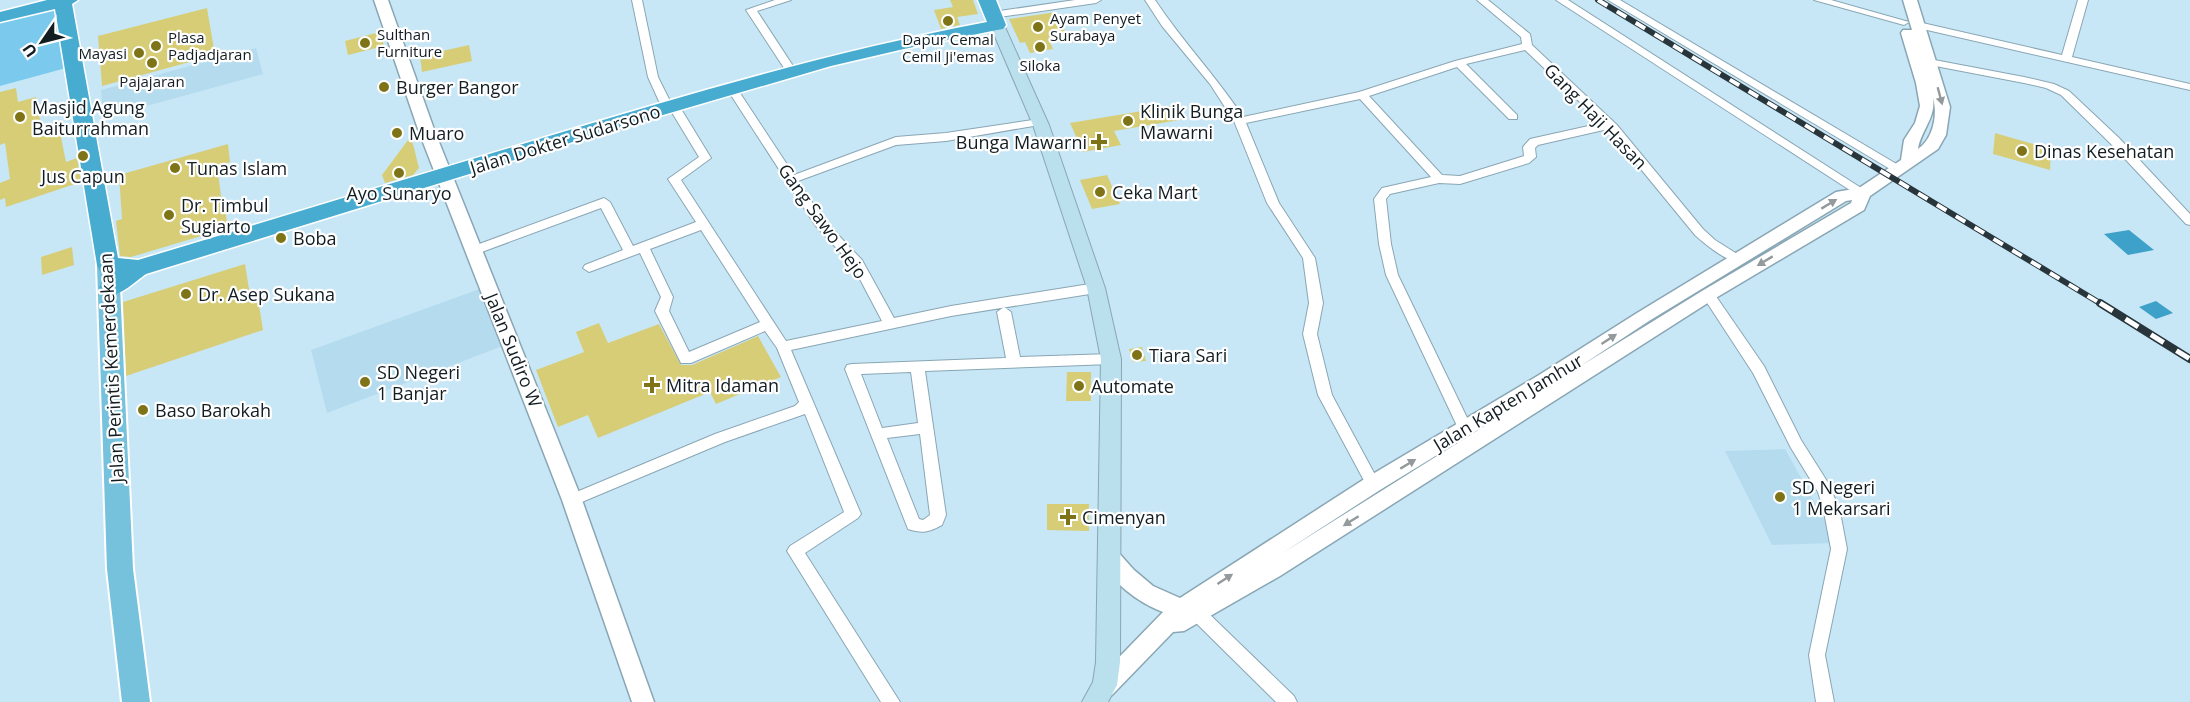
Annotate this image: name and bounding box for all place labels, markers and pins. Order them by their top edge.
place label: Ayam Penyet Surabaya [1050,8,1141,45]
marker: Dapur Cemal Cemil Ji'emas [941,14,955,28]
marker: Ayam Penyet Surabaya [1031,20,1045,34]
place label: Sulthan Furniture [377,24,442,61]
place label: Plasa Padjadjaran [168,27,252,64]
place label: Dapur Cemal Cemil Ji'emas [902,29,994,66]
marker: Sulthan Furniture [358,36,372,50]
marker: Plasa Padjadjaran [149,39,163,53]
marker: Siloka [1033,40,1047,54]
place label: Mayasi [78,43,127,63]
marker: Mayasi [132,46,146,60]
place label: Siloka [1019,55,1061,75]
marker: Pajajaran [145,56,159,70]
place label: Pajajaran [119,71,185,91]
place label: Burger Bangor [396,75,519,99]
marker: Burger Bangor [377,80,391,94]
place label: Masjid Agung Baiturrahman [32,95,149,140]
place label: Klinik Bunga Mawarni [1140,99,1243,144]
marker: Masjid Agung Baiturrahman [13,110,27,124]
marker: Klinik Bunga Mawarni [1121,114,1135,128]
place label: Muaro [409,121,464,145]
marker: Muaro [390,126,404,140]
place label: Bunga Mawarni [956,130,1087,154]
marker: Bunga Mawarni [1092,135,1106,149]
place label: Dinas Kesehatan [2034,139,2174,163]
marker: Dinas Kesehatan [2015,144,2029,158]
marker: Jus Capun [76,149,90,163]
place label: Tunas Islam [187,156,287,180]
marker: Tunas Islam [168,161,182,175]
place label: Jus Capun [39,164,125,188]
marker: Ayo Sunaryo [392,166,406,180]
place label: Ceka Mart [1112,180,1198,204]
place label: Ayo Sunaryo [346,181,452,205]
marker: Ceka Mart [1093,185,1107,199]
place label: Dr. Timbul Sugiarto [181,193,269,238]
marker: Dr. Timbul Sugiarto [162,208,176,222]
place label: Boba [293,226,336,250]
marker: Boba [274,231,288,245]
place label: Dr. Asep Sukana [198,282,335,306]
marker: Dr. Asep Sukana [179,287,193,301]
place label: Tiara Sari [1149,343,1227,367]
marker: Tiara Sari [1130,348,1144,362]
place label: SD Negeri 1 Banjar [377,360,460,405]
place label: Mitra Idaman [666,373,779,397]
place label: Automate [1091,374,1174,398]
marker: SD Negeri 1 Banjar [358,375,372,389]
marker: Mitra Idaman [643,376,661,394]
marker: Automate [1072,379,1086,393]
place label: Baso Barokah [155,398,271,422]
marker: Baso Barokah [136,403,150,417]
place label: SD Negeri 1 Mekarsari [1792,475,1891,520]
marker: SD Negeri 1 Mekarsari [1773,490,1787,504]
place label: Cimenyan [1082,505,1166,529]
marker: Cimenyan [1059,508,1077,526]

